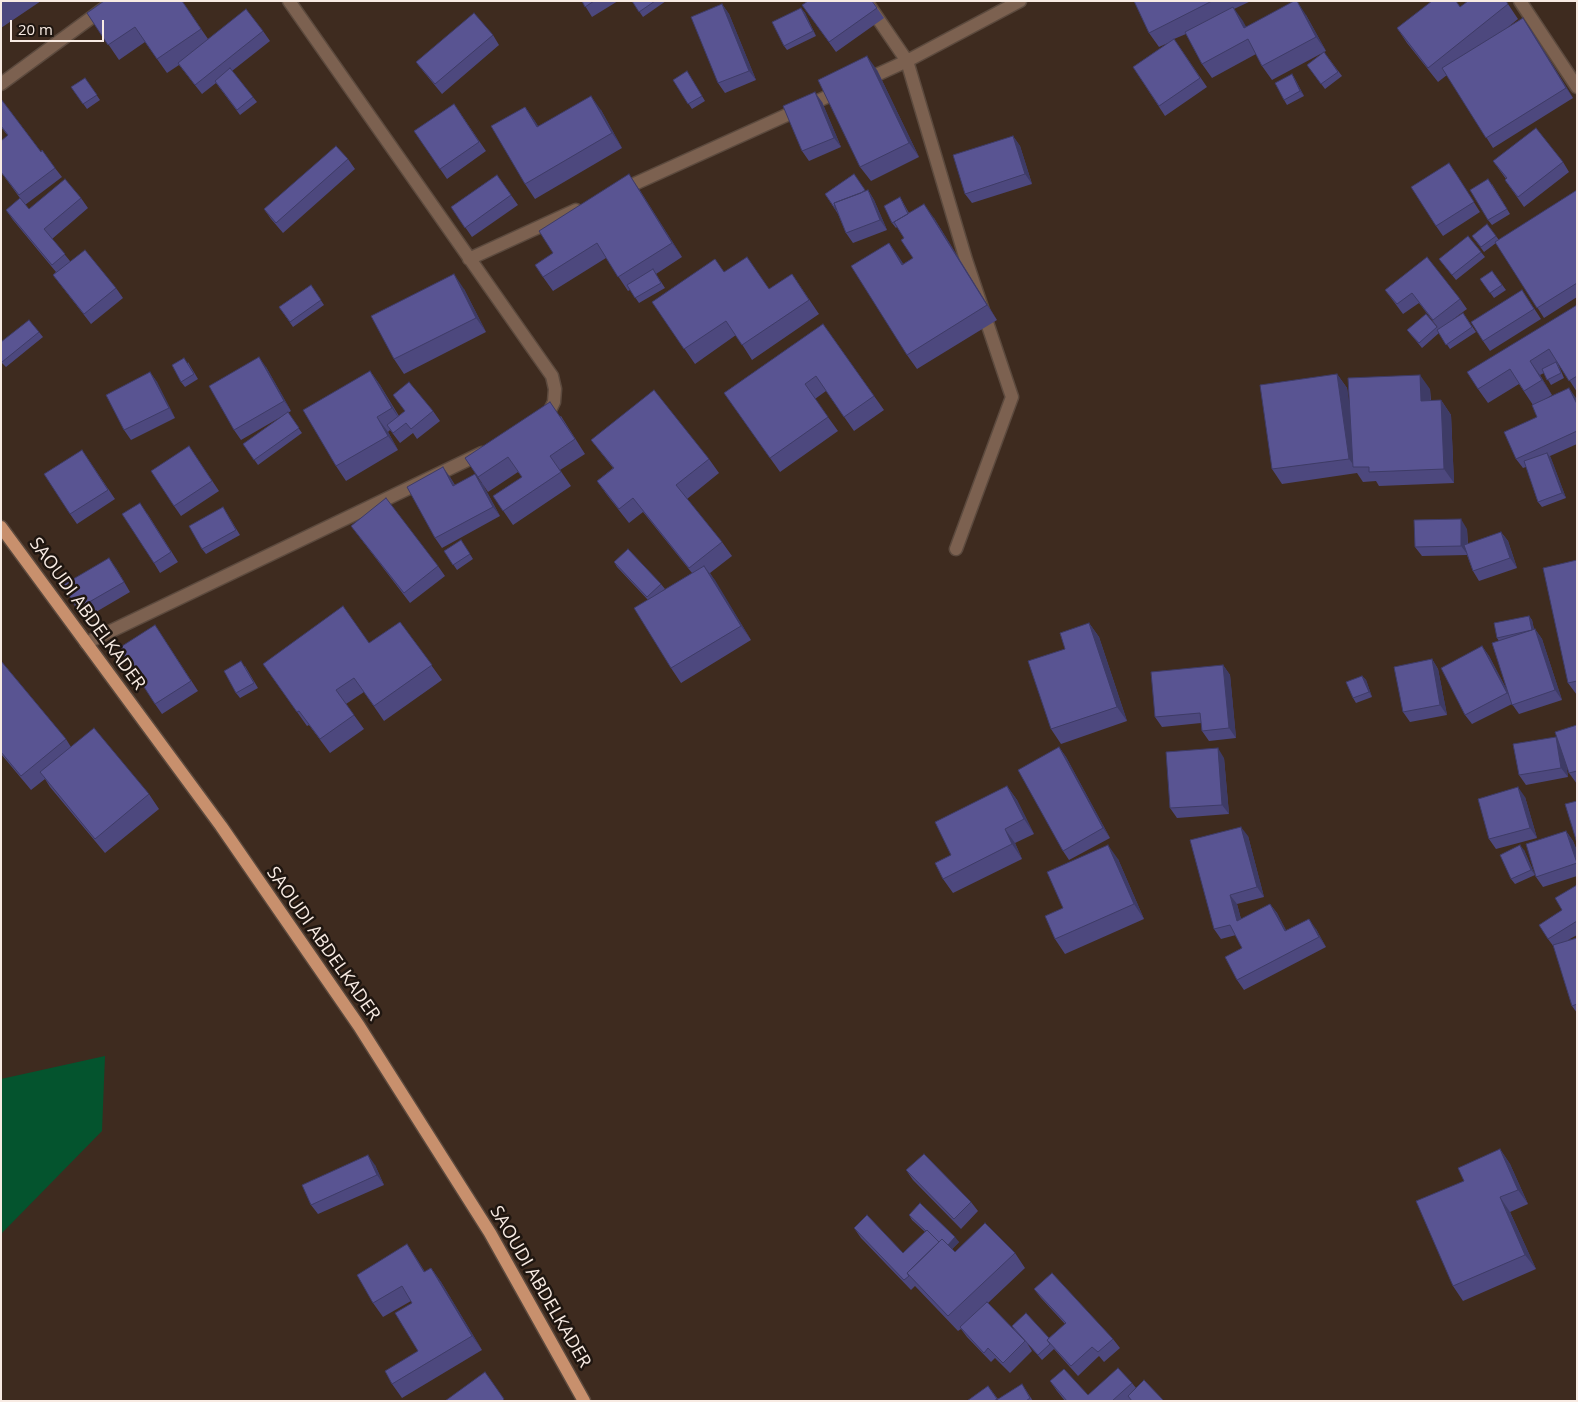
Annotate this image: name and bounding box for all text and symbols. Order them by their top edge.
scale bar [12,10,106,42]
text: 20 m [18,19,53,39]
street label: SAOUDI ABDELKADER [24,534,150,694]
street label: SAOUDI ABDELKADER [262,863,384,1025]
street label: SAOUDI ABDELKADER [485,1202,595,1372]

